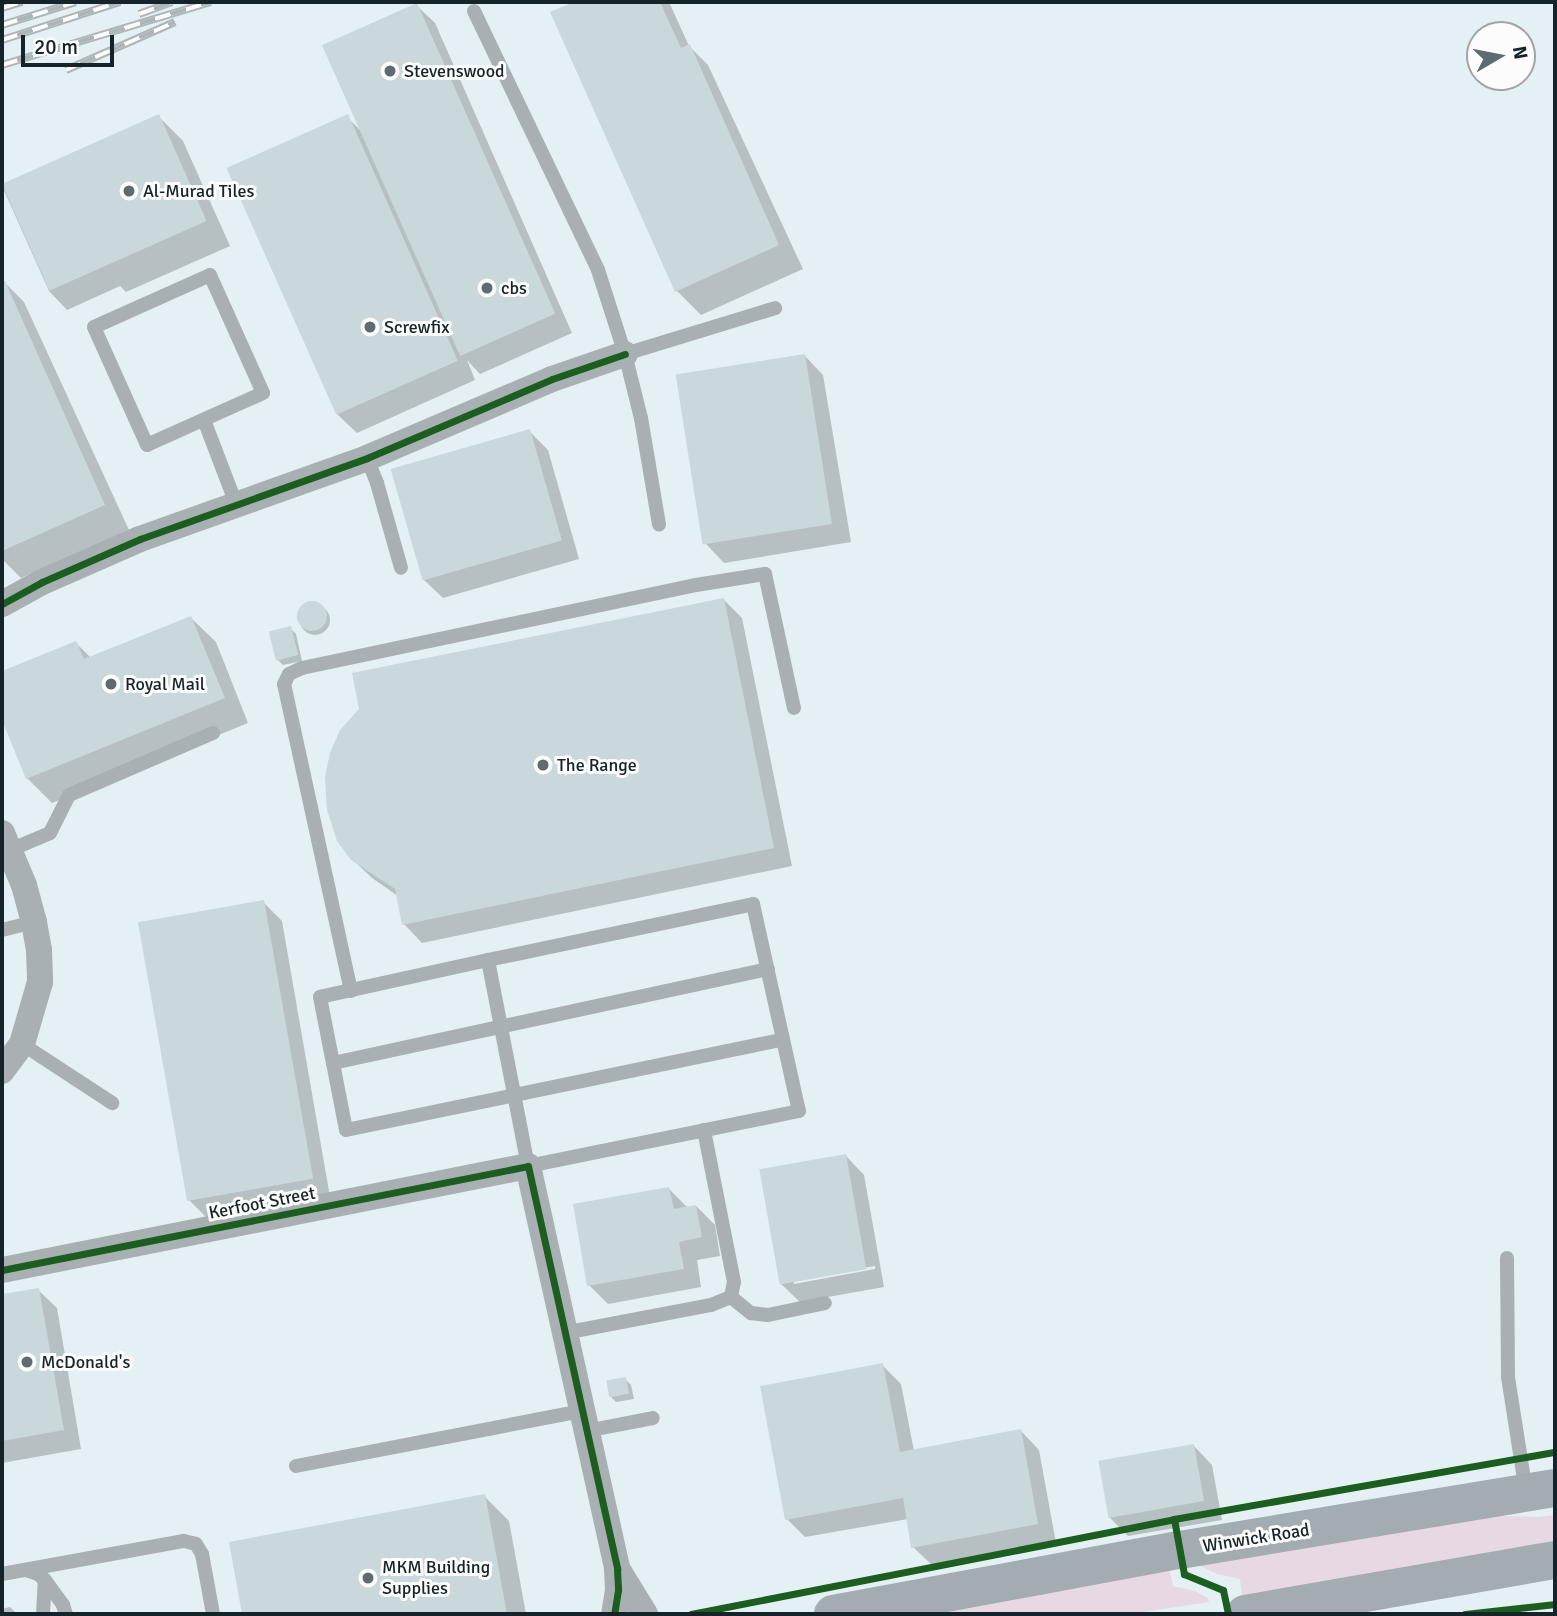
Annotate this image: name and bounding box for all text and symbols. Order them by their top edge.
scale bar [24,21,117,65]
north arrow [1466,21,1536,91]
text: 20 m [34,34,78,60]
text: N [1507,44,1533,61]
place label: Stevenswood [404,60,505,82]
marker: Stevenswood [382,63,398,79]
place label: Al-Murad Tiles [143,180,254,202]
marker: Al-Murad Tiles [121,183,137,199]
place label: cbs [501,277,527,299]
marker: cbs [479,280,495,296]
place label: Screwfix [384,316,449,338]
marker: Screwfix [362,319,378,335]
place label: Royal Mail [125,673,205,695]
marker: Royal Mail [103,676,119,692]
place label: The Range [557,754,637,776]
marker: The Range [535,757,551,773]
street label: Kerfoot Street [207,1182,317,1224]
place label: McDonald's [41,1351,130,1373]
marker: McDonald's [19,1354,35,1370]
street label: Winwick Road [1201,1519,1311,1557]
place label: MKM Building Supplies [382,1557,490,1600]
marker: MKM Building Supplies [360,1570,376,1586]

